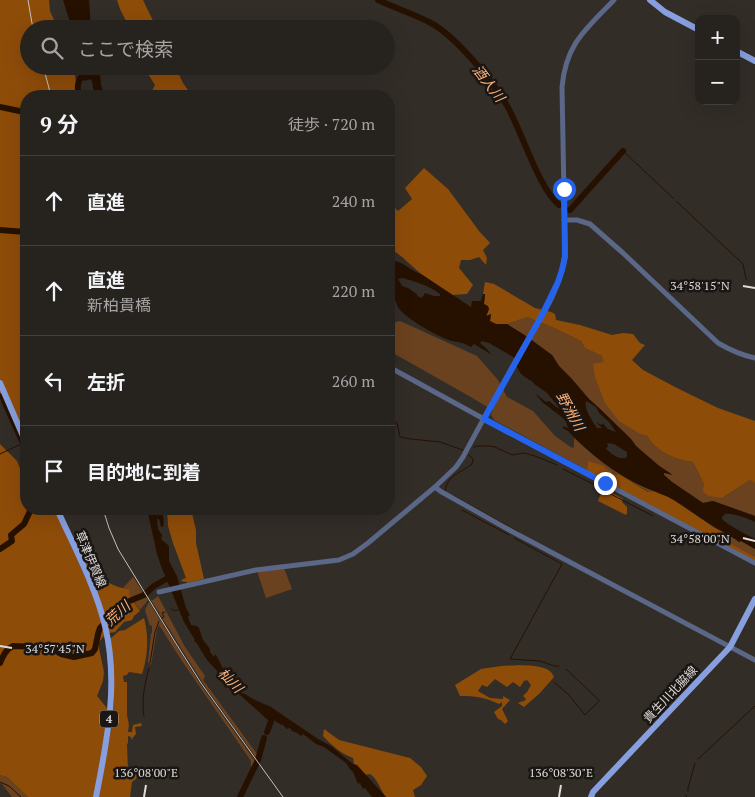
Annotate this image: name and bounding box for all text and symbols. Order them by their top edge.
map controls [695,15,740,105]
button: + [695,15,740,60]
search box [20,20,395,75]
icon: search [38,34,66,62]
text: ここで検索 [78,36,173,61]
button: − [695,60,740,105]
water label: 酒人川 [469,61,511,107]
text: 9 分 [40,110,79,138]
text: 徒歩 · 720 m [288,113,375,135]
route start [553,178,576,201]
icon: ahead [40,187,68,215]
text: 直進 [87,189,125,214]
text: 240 m [332,190,375,212]
text: 直進 [87,267,125,292]
icon: ahead [40,277,68,305]
text: 34°58'15"N [670,278,730,293]
text: 220 m [332,280,375,302]
text: 新柏貴橋 [87,294,151,316]
icon: left [40,367,68,395]
text: 左折 [87,369,125,394]
text: 260 m [332,370,375,392]
water label: 野洲川 [553,388,590,436]
icon: arrive [40,457,68,485]
text: 目的地に到着 [87,459,201,484]
route end [594,472,617,495]
street label: 草津伊賀線 [72,528,110,590]
text: 34°58'00"N [670,531,730,546]
water label: 荒川 [100,595,135,629]
text: 34°57'45"N [25,641,85,656]
water label: 杣川 [214,663,249,698]
street label: 貴生川北脇線 [640,663,700,725]
road number: 4 [100,711,118,728]
text: 136°08'00"E [114,765,178,780]
text: 136°08'30"E [529,765,593,780]

